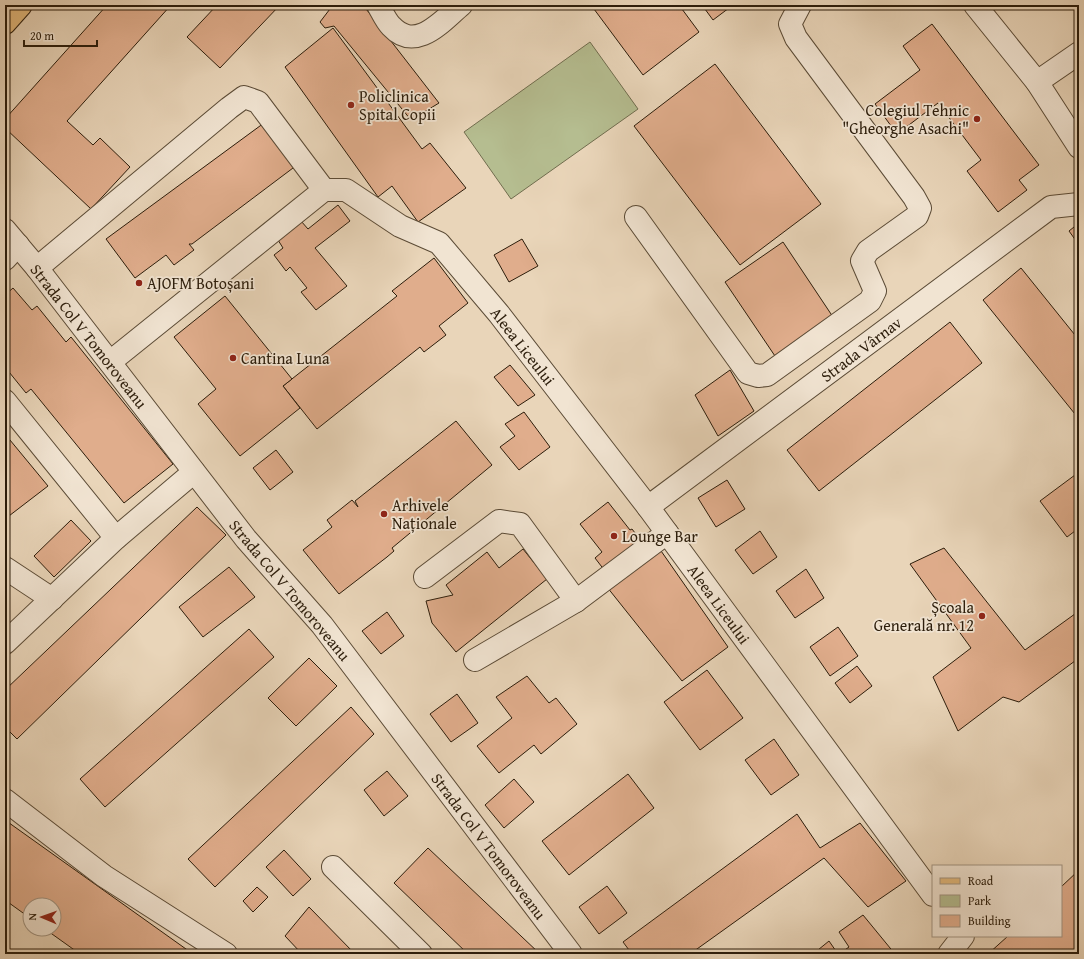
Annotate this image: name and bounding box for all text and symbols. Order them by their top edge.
scale bar [24,22,97,48]
text: 20 m [30,27,54,44]
place label: Policlinica Spital Copii [359,84,436,126]
place label: Colegiul Tehnic "Gheorghe Asachi" [842,98,969,140]
marker: Policlinica Spital Copii [346,100,356,110]
marker: Colegiul Tehnic "Gheorghe Asachi" [972,114,982,124]
street label: Strada Col V Tomoroveanu [25,258,154,414]
place label: AJOFM Botoșani [147,271,255,295]
marker: AJOFM Botoșani [134,278,144,288]
street label: Aleea Liceului [485,302,562,391]
street label: Strada Vârnav [815,311,907,387]
place label: Cantina Luna [241,346,330,370]
marker: Cantina Luna [228,353,238,363]
place label: Arhivele Naționale [392,493,457,535]
marker: Arhivele Naționale [379,509,389,519]
street label: Strada Col V Tomoroveanu [224,514,357,666]
place label: Lounge Bar [622,524,698,548]
marker: Lounge Bar [609,531,619,541]
street label: Aleea Liceului [682,559,756,649]
place label: Școala Generală nr. 12 [874,595,974,637]
marker: Școala Generală nr. 12 [977,611,987,621]
street label: Strada Col V Tomoroveanu [426,768,552,925]
legend [932,865,1062,937]
text: Road [968,872,994,889]
text: Park [968,892,992,909]
north arrow [22,897,62,937]
text: N [24,912,40,921]
text: Building [968,912,1011,929]

